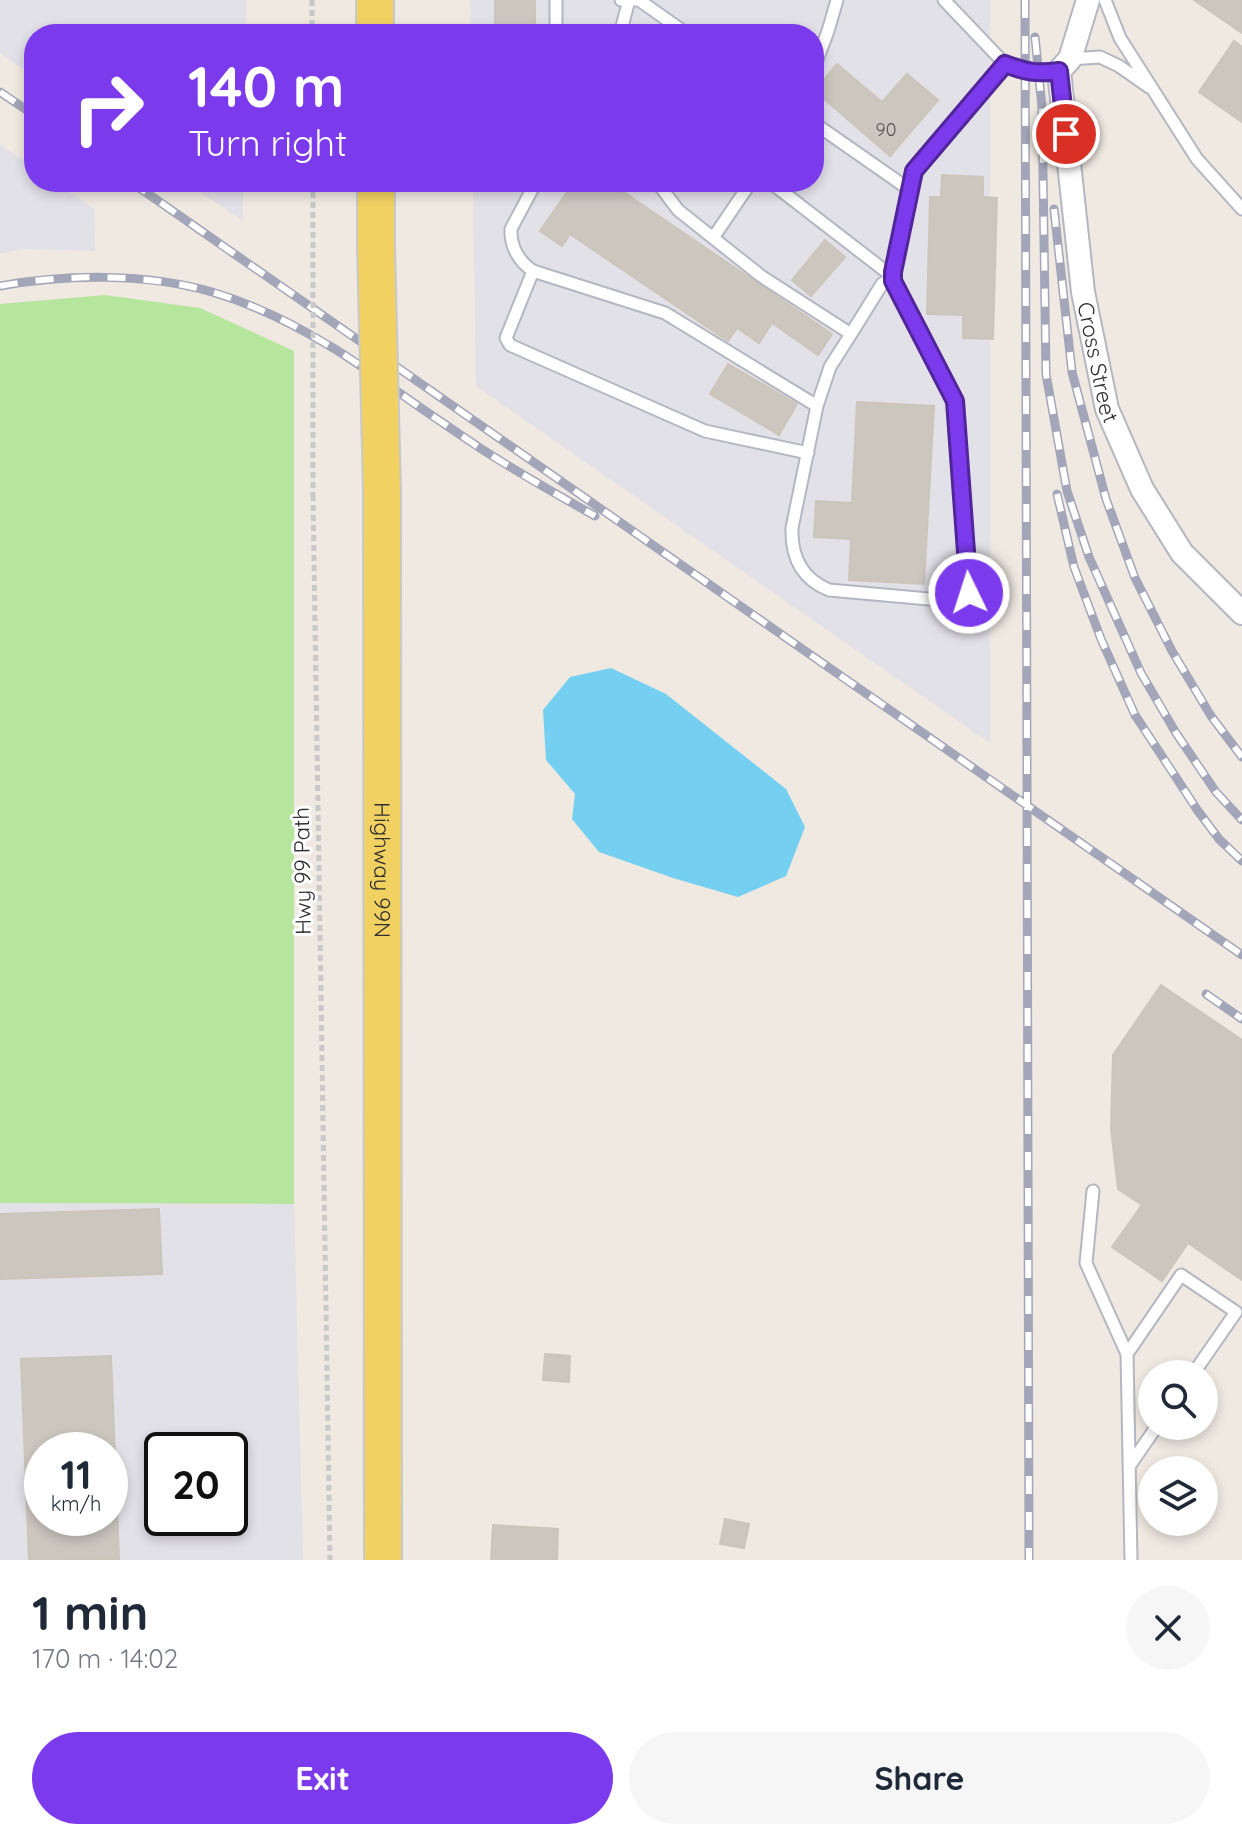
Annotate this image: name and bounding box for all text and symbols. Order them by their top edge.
text: 140 m [188,51,344,121]
icon: right [56,56,160,160]
pin [1032,100,1100,168]
icon: arrive [1044,112,1088,156]
house number: 90 [876,118,896,141]
text: Turn right [188,120,347,165]
street label: Cross Street [1071,299,1125,427]
position arrow [927,551,1011,635]
street label: Highway 99N [368,802,396,938]
street label: Hwy 99 Path [287,807,317,935]
map controls [1138,1360,1218,1536]
button: search [1138,1360,1218,1440]
speed limit sign: 20 [144,1432,248,1536]
text: 11 [60,1449,92,1499]
button: layers [1138,1456,1218,1536]
text: km/h [51,1491,101,1516]
text: 1 min [32,1582,148,1642]
button: close [1126,1586,1210,1670]
text: 170 m · 14:02 [32,1642,178,1675]
button: Exit [32,1732,613,1824]
button: Share [629,1732,1210,1824]

